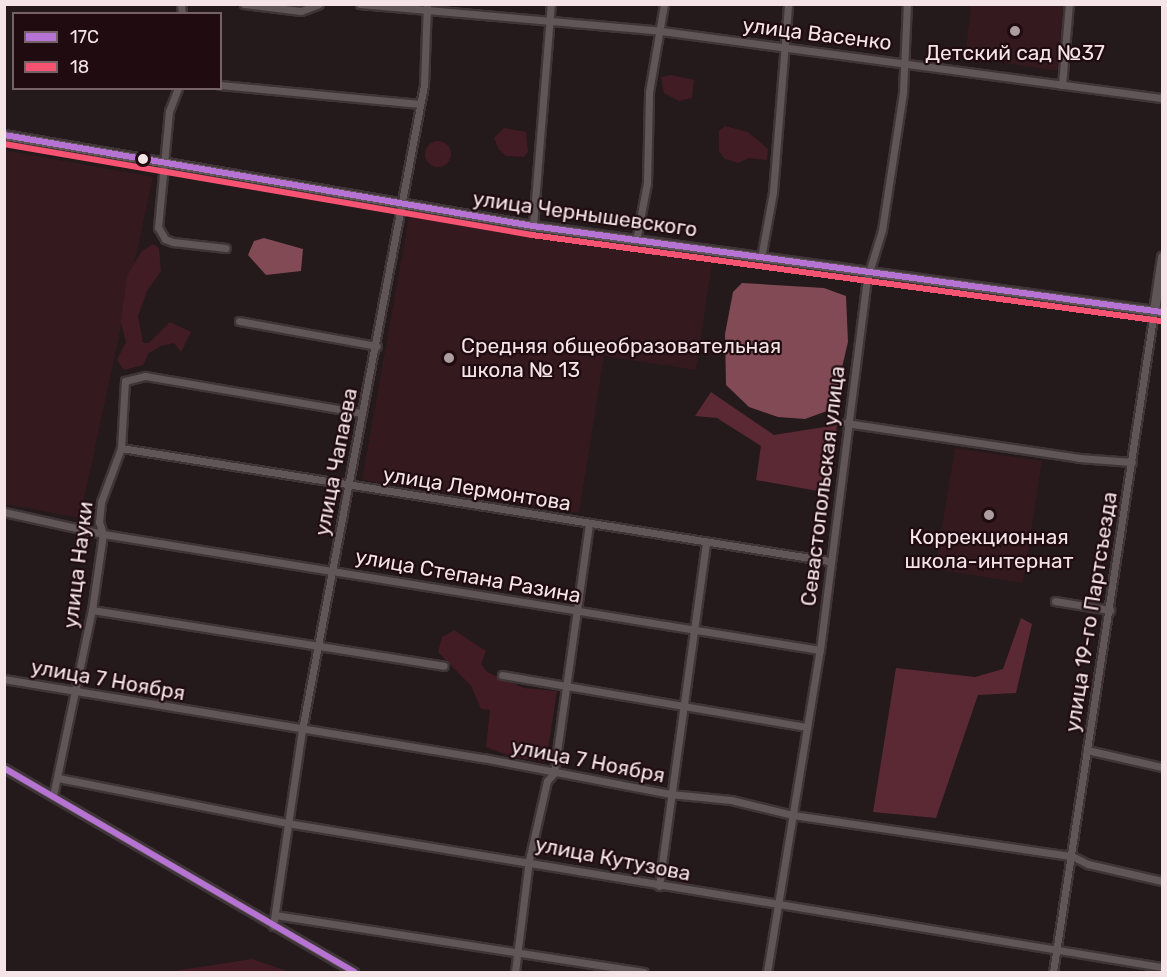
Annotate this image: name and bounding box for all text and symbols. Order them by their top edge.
legend [12,12,222,90]
street label: улица Васенко [741,12,893,56]
marker: Детский сад №37 [1008,24,1022,38]
text: 17С [70,26,99,48]
place label: Детский сад №37 [925,40,1105,66]
text: 18 [70,56,89,78]
unlabelled marker [137,153,149,165]
street label: улица Чернышевского [471,186,699,242]
place label: Средняя общеобразовательная школа № 13 [461,333,781,383]
marker: Средняя общеобразовательная школа № 13 [442,351,456,365]
street label: Севастопольская улица [796,364,850,608]
street label: улица Чапаева [309,386,363,538]
street label: улица Лермонтова [381,462,573,516]
street label: улица 19-го Партсъезда [1060,490,1122,734]
street label: улица Науки [58,500,98,630]
marker: Коррекционная школа-интернат [982,508,996,522]
place label: Коррекционная школа-интернат [905,524,1073,574]
street label: улица Степана Разина [353,544,583,608]
street label: улица 7 Ноября [29,654,187,706]
street label: улица 7 Ноября [509,734,667,788]
street label: улица Кутузова [533,832,693,886]

